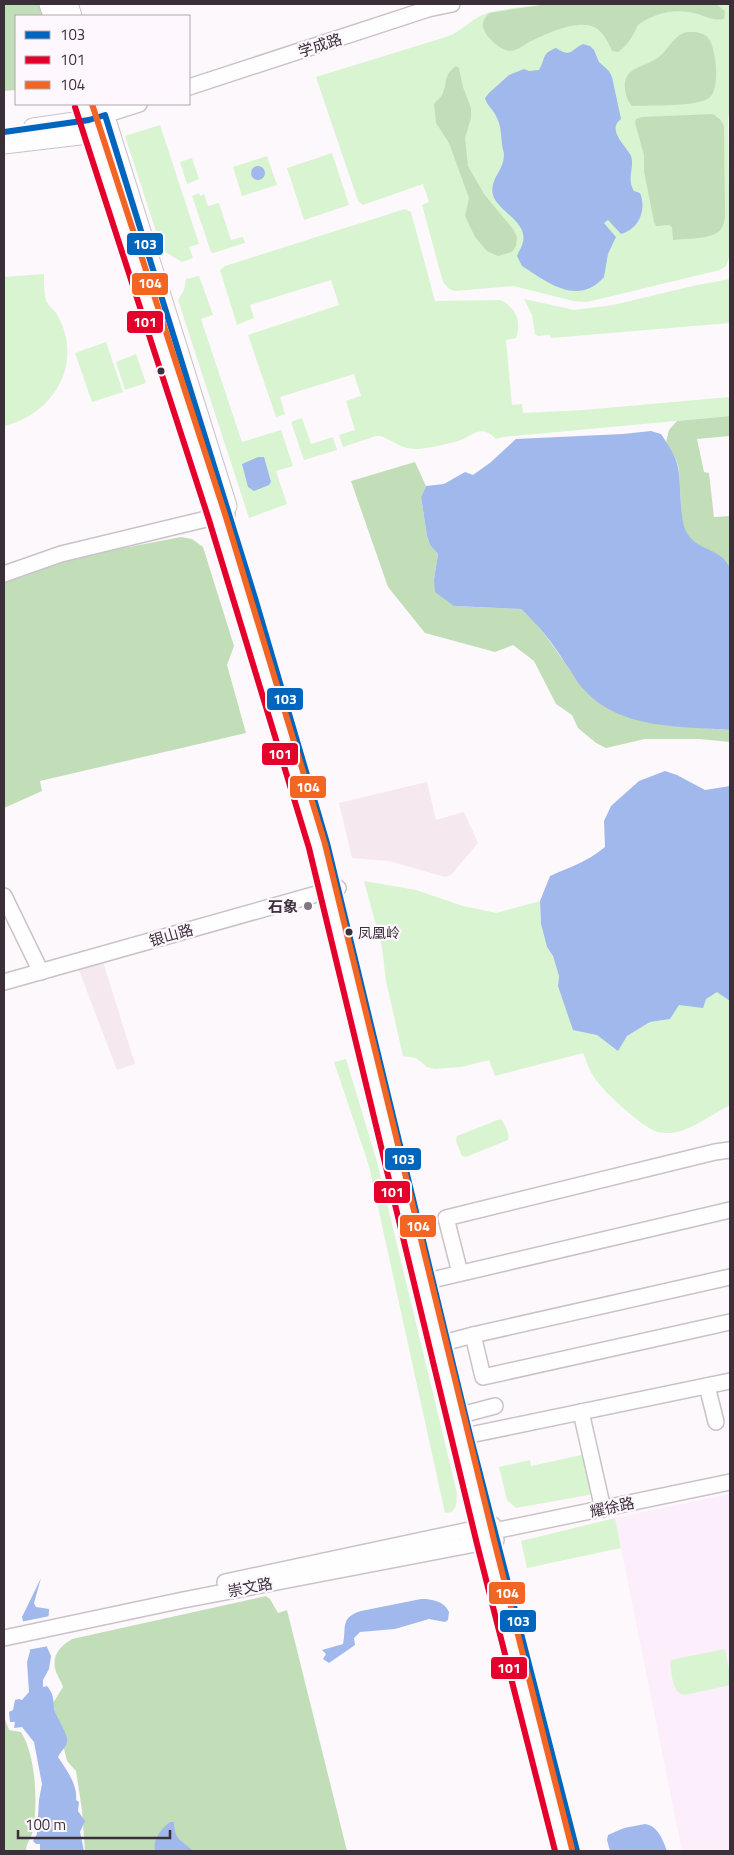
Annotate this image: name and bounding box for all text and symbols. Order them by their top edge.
legend [15,15,190,105]
text: 103 [60,23,85,46]
street label: 学成路 [295,27,345,63]
text: 101 [60,48,85,71]
text: 104 [60,73,85,96]
line badge: 103 [126,232,164,256]
text: 103 [133,233,157,254]
line badge: 104 [131,272,169,296]
text: 104 [138,272,162,293]
line badge: 101 [126,310,164,334]
text: 101 [133,311,157,332]
unlabelled marker [156,366,166,376]
line badge: 103 [266,687,304,711]
text: 103 [273,688,297,709]
line badge: 101 [261,742,299,766]
text: 101 [268,743,292,764]
line badge: 104 [289,775,327,799]
text: 104 [296,776,320,797]
place label: 石象 [268,895,298,918]
marker: 石象 [302,900,314,912]
street label: 银山路 [146,918,196,952]
place label: 凤凰岭 [358,922,400,943]
marker: 凤凰岭 [344,927,354,937]
line badge: 103 [384,1147,422,1171]
text: 103 [391,1148,415,1169]
line badge: 101 [373,1180,411,1204]
text: 101 [380,1181,404,1202]
line badge: 104 [399,1214,437,1238]
text: 104 [406,1215,430,1236]
street label: 耀徐路 [588,1491,636,1523]
street label: 崇文路 [226,1571,274,1603]
line badge: 104 [488,1581,526,1605]
text: 104 [495,1582,519,1603]
line badge: 103 [499,1609,537,1633]
text: 103 [506,1610,530,1631]
line badge: 101 [490,1656,528,1680]
text: 101 [497,1657,521,1678]
scale bar [18,1808,170,1840]
text: 100 m [25,1813,66,1836]

